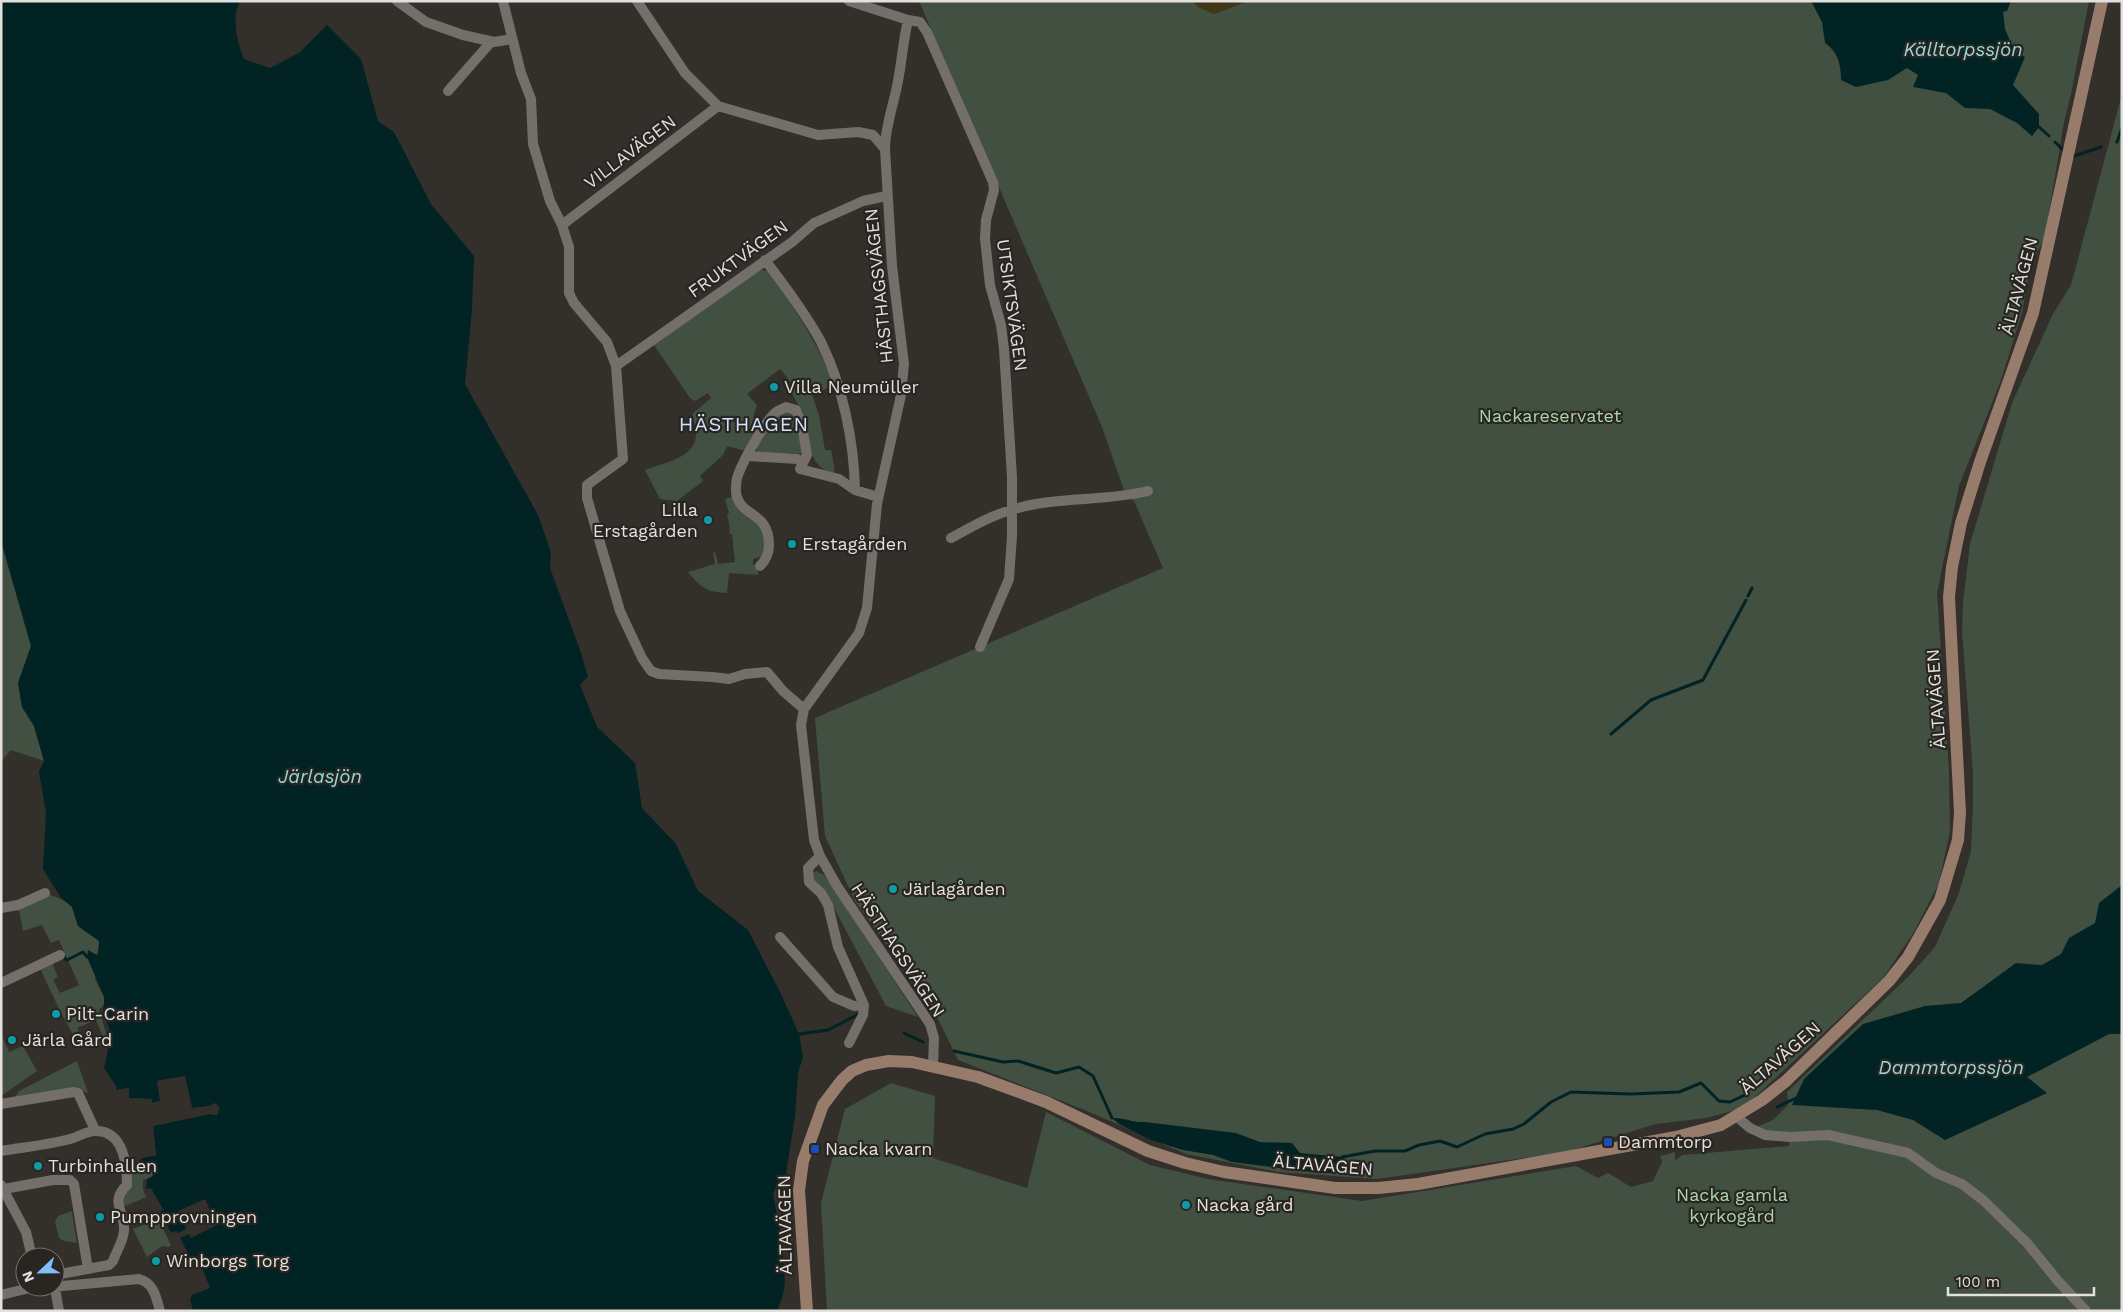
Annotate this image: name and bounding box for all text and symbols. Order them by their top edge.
water label: Källtorpssjön [1903,38,2023,61]
street label: VILLAVÄGEN [580,110,680,193]
street label: HÄSTHAGSVÄGEN [860,208,897,365]
street label: FRUKTVÄGEN [684,215,792,302]
street label: ÄLTAVÄGEN [1995,235,2042,337]
street label: UTSIKTSVÄGEN [993,238,1032,372]
place label: Villa Neumüller [784,376,919,397]
marker: Villa Neumüller [768,381,780,393]
park label: Nackareservatet [1479,405,1622,426]
district label: HÄSTHAGEN [679,412,809,436]
place label: Lilla Erstagården [593,499,698,541]
marker: Lilla Erstagården [702,514,714,526]
place label: Erstagården [802,533,907,554]
marker: Erstagården [786,538,798,550]
street label: ÄLTAVÄGEN [1922,648,1949,750]
water label: Järlasjön [278,765,362,788]
place label: Järlagården [903,878,1006,899]
street label: HÄSTHAGSVÄGEN [847,879,950,1021]
marker: Järlagården [887,883,899,895]
place label: Pilt-Carin [66,1003,149,1024]
marker: Pilt-Carin [50,1008,62,1020]
street label: ÄLTAVÄGEN [1735,1017,1824,1098]
place label: Järla Gård [22,1029,112,1050]
marker: Järla Gård [6,1034,18,1046]
water label: Dammtorpssjön [1878,1056,2024,1079]
place label: Dammtorp [1618,1131,1712,1152]
marker: Dammtorp [1602,1136,1614,1148]
place label: Nacka kvarn [825,1138,932,1159]
marker: Nacka kvarn [809,1143,821,1155]
street label: ÄLTAVÄGEN [1272,1150,1374,1179]
place label: Turbinhallen [48,1155,157,1176]
marker: Turbinhallen [32,1160,44,1172]
street label: ÄLTAVÄGEN [773,1175,796,1275]
park label: Nacka gamla kyrkogård [1676,1184,1788,1226]
place label: Nacka gård [1196,1194,1293,1215]
marker: Nacka gård [1180,1199,1192,1211]
place label: Pumpprovningen [110,1206,257,1227]
marker: Pumpprovningen [94,1211,106,1223]
north arrow [15,1247,65,1297]
place label: Winborgs Torg [166,1250,290,1271]
marker: Winborgs Torg [150,1255,162,1267]
scale bar [1948,1264,2094,1296]
text: N [19,1269,37,1285]
text: 100 m [1956,1273,2000,1291]

